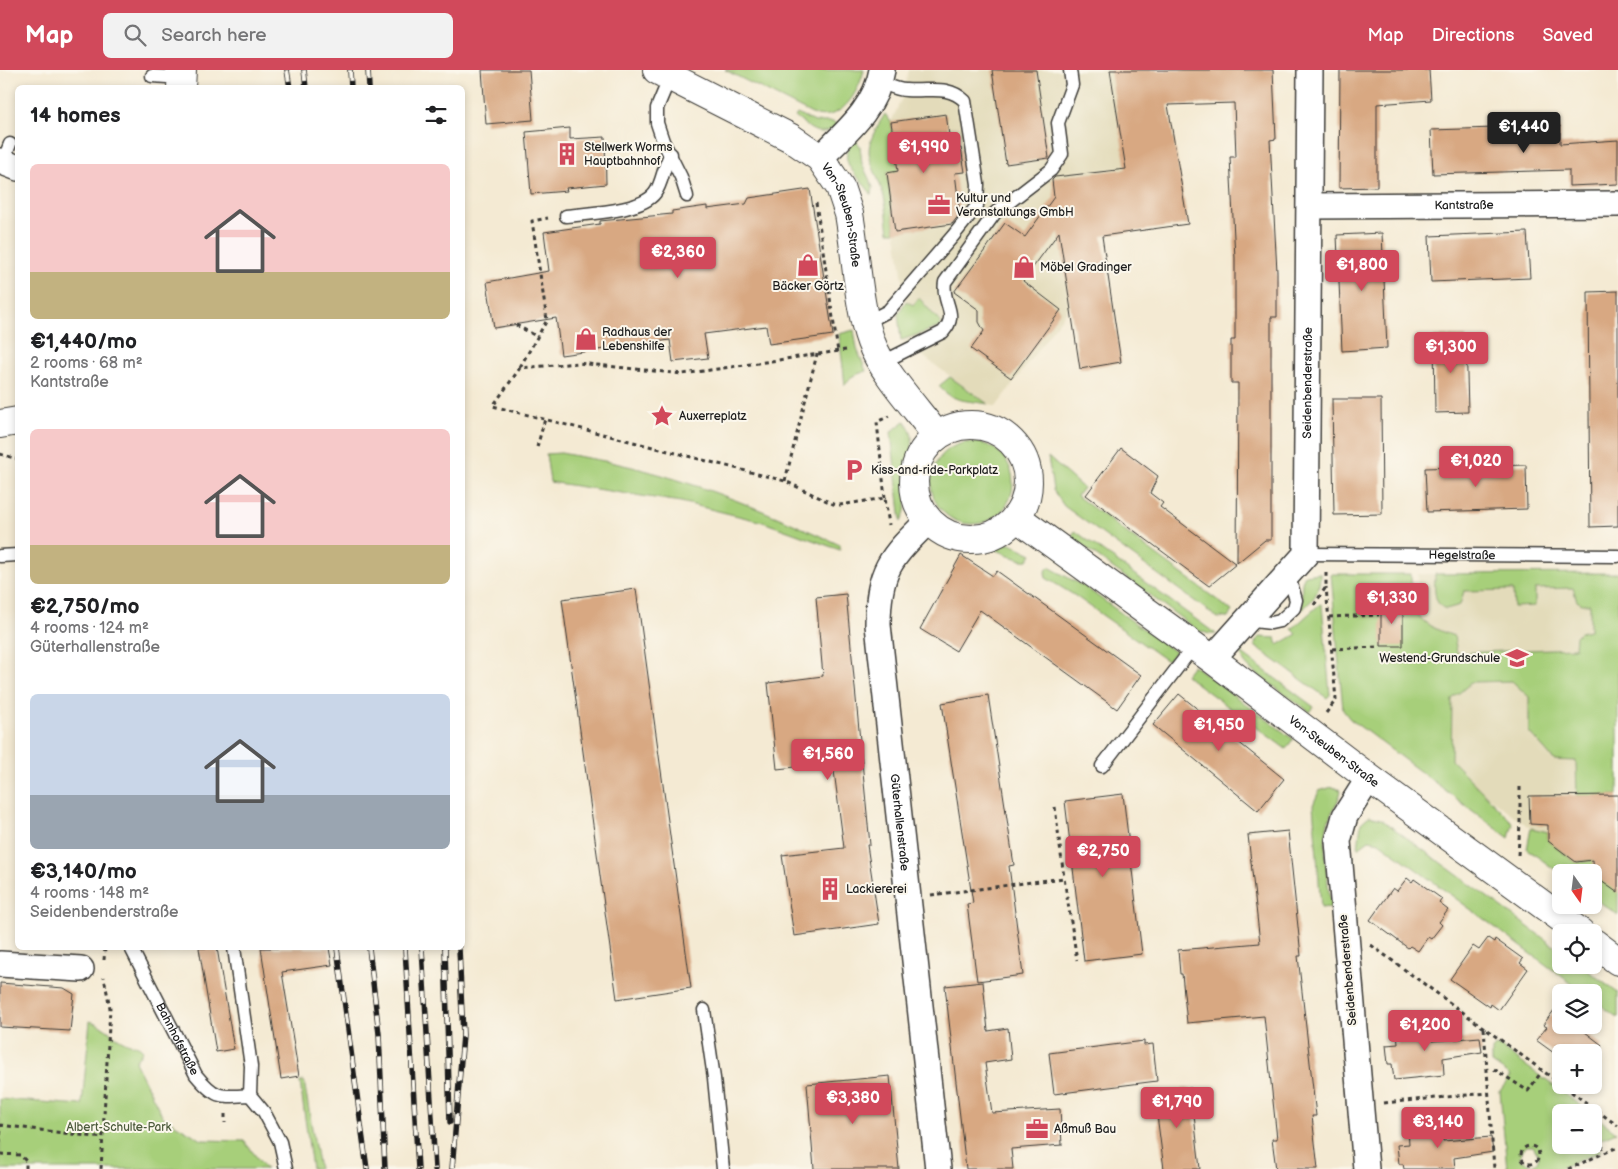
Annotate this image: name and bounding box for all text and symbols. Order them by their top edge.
search box [103,13,453,58]
text: Map [25,21,73,50]
icon: search [121,21,149,49]
text: Search here [161,24,267,47]
text: Map [1368,25,1404,46]
text: Directions [1432,25,1514,46]
text: Saved [1542,25,1593,46]
icon: filters [422,101,450,129]
text: 14 homes [30,103,121,128]
pin: €1,440 [1483,112,1565,154]
text: €1,440 [1498,118,1550,137]
pin: €1,990 [883,132,965,174]
text: €1,990 [898,138,950,157]
place label: Stellwerk Worms Hauptbahnhof [584,140,672,169]
building icon: Stellwerk Worms Hauptbahnhof [554,141,580,167]
street label: Von-Steuben-Straße [818,160,864,268]
place label: Kultur und Veranstaltungs GmbH [956,191,1074,220]
office icon: Kultur und Veranstaltungs GmbH [926,192,952,218]
icon: home [195,196,285,286]
street label: Kantstraße [1434,197,1494,213]
pin: €2,360 [637,236,719,279]
text: €2,360 [651,243,705,262]
pin: €1,800 [1321,250,1403,292]
shop icon: Bäcker Görtz [795,252,821,278]
shop icon: Möbel Gradinger [1011,254,1037,280]
text: €1,800 [1336,256,1388,275]
place label: Möbel Gradinger [1040,260,1132,275]
place label: Bäcker Görtz [772,279,844,294]
place label: Radhaus der Lebenshilfe [602,325,672,354]
shop icon: Radhaus der Lebenshilfe [573,326,599,352]
street label: Seidenbenderstraße [1299,327,1315,439]
text: €1,440/mo [30,329,137,354]
pin: €1,300 [1410,332,1492,374]
text: €1,300 [1425,338,1477,357]
text: 2 rooms · 68 m² [30,354,143,373]
text: Kantstraße [30,373,109,392]
place icon: Auxerreplatz [649,403,675,429]
place label: Auxerreplatz [679,409,747,424]
pin: €1,020 [1435,446,1517,488]
text: €1,020 [1450,452,1502,471]
parking icon: Kiss-and-ride-Parkplatz [841,457,867,483]
icon: home [195,461,285,551]
place label: Kiss-and-ride-Parkplatz [871,463,998,478]
street label: Hegelstraße [1428,547,1496,563]
pin: €1,330 [1351,582,1433,625]
text: €1,330 [1366,589,1418,608]
text: €2,750/mo [30,594,140,619]
text: 4 rooms · 124 m² [30,619,149,638]
text: Güterhallenstraße [30,638,160,657]
school or university icon: Westend-Grundschule [1504,645,1530,671]
place label: Westend-Grundschule [1379,651,1500,666]
pin: €1,950 [1178,710,1260,752]
street label: Von-Steuben-Straße [1286,712,1382,790]
text: €1,950 [1194,716,1244,735]
icon: home [195,726,285,816]
pin: €1,560 [787,738,869,781]
text: €1,560 [802,745,854,764]
street label: Güterhallenstraße [887,773,913,872]
pin: €2,750 [1062,836,1144,878]
text: €2,750 [1076,842,1130,861]
text: €3,140/mo [30,859,137,884]
north arrow [1552,864,1602,914]
map controls [1552,864,1602,1154]
building icon: Lackiererei [817,876,843,902]
place label: Lackiererei [846,882,907,897]
text: 4 rooms · 148 m² [30,884,149,903]
text: Seidenbenderstraße [30,903,178,922]
street label: Seidenbenderstraße [1336,914,1360,1026]
button: locate [1552,924,1602,974]
button: layers [1552,984,1602,1034]
street label: Bahnhofstraße [153,1000,202,1078]
pin: €1,200 [1384,1010,1466,1052]
text: €1,200 [1399,1016,1451,1035]
button: + [1552,1044,1602,1094]
pin: €3,380 [812,1082,894,1125]
pin: €1,790 [1136,1086,1218,1129]
text: €3,380 [826,1089,880,1108]
text: €1,790 [1152,1093,1202,1112]
button: − [1552,1104,1602,1154]
pin: €3,140 [1397,1106,1479,1149]
text: €3,140 [1412,1113,1464,1132]
office icon: Aßmuß Bau [1024,1116,1050,1142]
park label: Albert-Schulte-Park [67,1120,172,1135]
place label: Aßmuß Bau [1054,1122,1116,1137]

